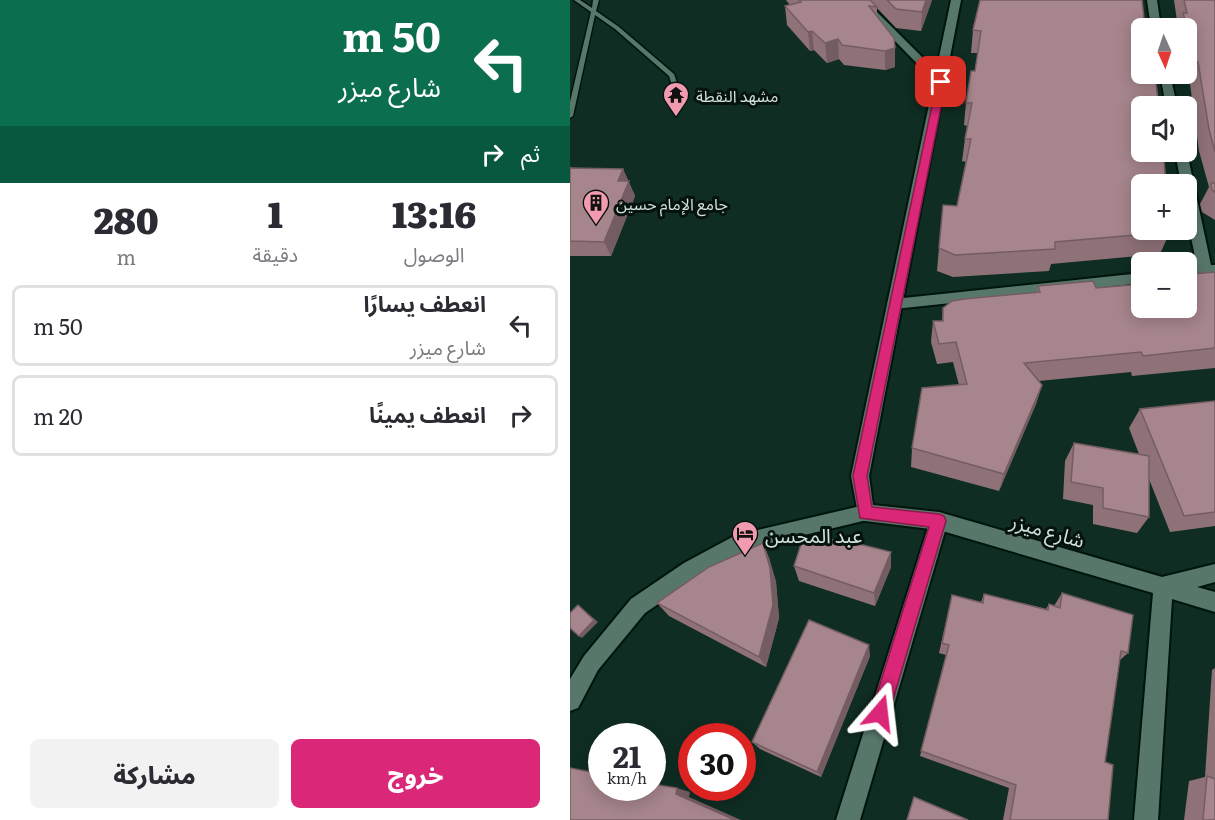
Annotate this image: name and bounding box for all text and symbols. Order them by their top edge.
text: 50 m [342,3,441,65]
north arrow [1131,18,1197,84]
map controls [1131,18,1197,318]
icon: left [462,24,540,102]
pin [915,56,966,107]
text: شارع ميزر [338,65,441,105]
icon: arrive [924,65,957,98]
temple icon: مشهد النقطة [661,80,691,118]
place label: مشهد النقطة [696,83,778,107]
button: sound [1131,96,1197,162]
text: ثم [521,136,540,169]
icon: right [476,138,509,171]
button: + [1131,174,1197,240]
text: 1 [268,186,283,239]
text: 13:16 [392,186,476,239]
building icon: جامع الإمام حسين [581,188,611,226]
place label: جامع الإمام حسين [616,191,728,217]
text: 280 [94,192,159,245]
text: دقيقة [253,238,298,268]
text: الوصول [404,238,464,268]
text: m [117,241,136,271]
button: − [1131,252,1197,318]
text: انعطف يسارًا [363,286,486,319]
text: 50 m [33,309,83,342]
icon: left [504,309,537,342]
text: شارع ميزر [410,331,486,361]
text: انعطف يمينًا [369,397,486,430]
text: 20 m [33,399,83,432]
icon: right [504,399,537,432]
street label: شارع ميزر [1006,504,1089,556]
hotel icon: عبد المحسن [730,519,760,557]
place label: عبد المحسن [765,519,862,549]
position arrow [848,681,912,745]
speed limit sign: 30 [678,723,756,801]
text: 21 [613,733,641,777]
button: مشاركة [30,739,279,808]
button: خروج [291,739,540,808]
text: km/h [607,766,647,789]

